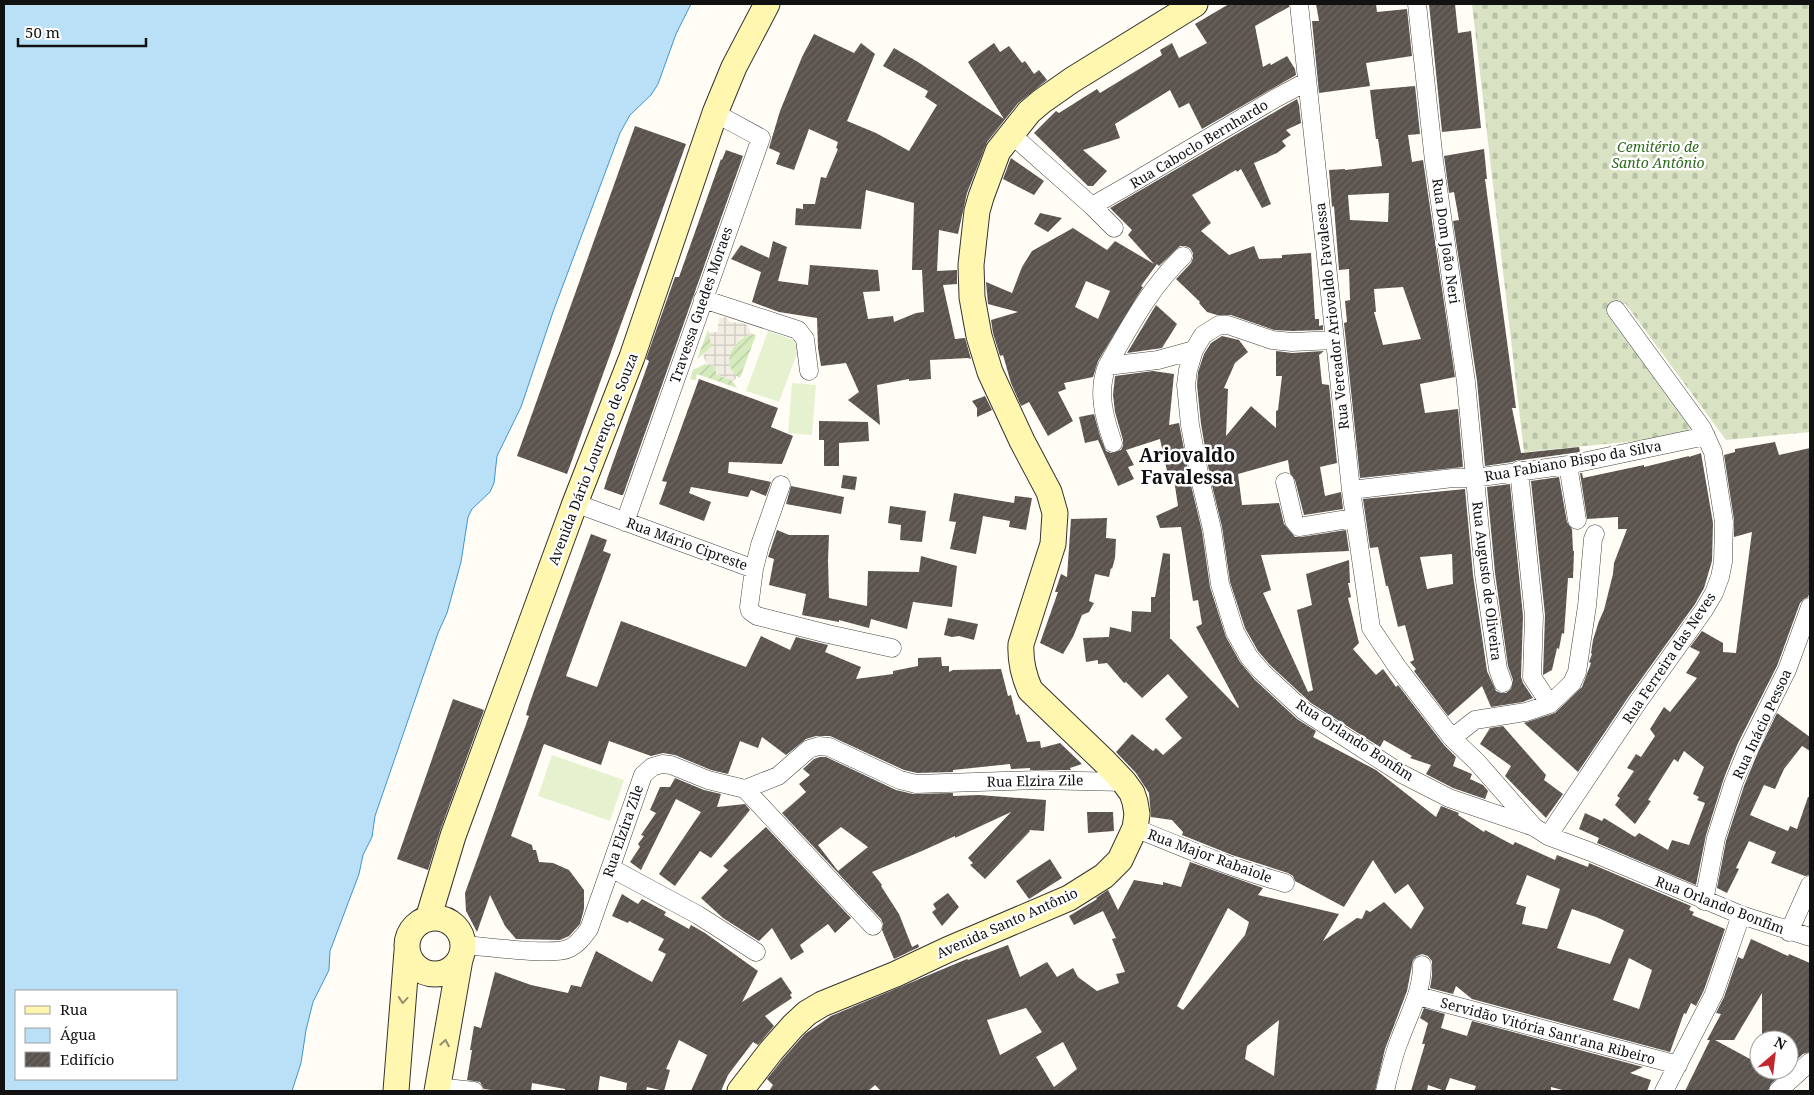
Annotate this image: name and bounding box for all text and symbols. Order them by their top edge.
scale bar [18,15,145,47]
text: 50 m [25,22,60,42]
street label: Rua Caboclo Bernhardo [1126,95,1271,192]
park label: Cemitério de Santo Antônio [1611,137,1705,172]
street label: Rua Dom João Neri [1428,177,1465,305]
street label: Rua Vereador Ariovaldo Favalessa [1310,202,1353,430]
street label: Travessa Guedes Moraes [665,224,736,386]
street label: Avenida Dário Lourenço de Souza [543,350,642,568]
street label: Rua Fabiano Bispo da Silva [1483,436,1663,485]
district label: Ariovaldo Favalessa [1139,442,1235,490]
street label: Rua Augusto de Oliveira [1468,500,1507,662]
street label: Rua Mário Cipreste [624,513,751,574]
street label: Rua Ferreira das Neves [1618,588,1720,727]
street label: Rua Inácio Pessoa [1728,666,1795,782]
street label: Rua Orlando Bonfim [1293,694,1418,785]
street label: Rua Elzira Zile [986,770,1084,791]
street label: Rua Elzira Zile [598,782,647,880]
street label: Rua Major Rabaiole [1145,824,1275,887]
street label: Rua Orlando Bonfim [1653,871,1787,938]
street label: Avenida Santo Antônio [933,883,1081,962]
legend [15,990,178,1080]
street label: Servidão Vitória Sant'ana Ribeiro [1439,993,1658,1068]
one-way arrow [398,996,409,1004]
text: Rua [60,999,88,1019]
text: Água [60,1024,96,1044]
north arrow [1749,1030,1799,1080]
text: N [1771,1032,1790,1054]
one-way arrow [439,1039,449,1048]
text: Edifício [60,1049,115,1069]

